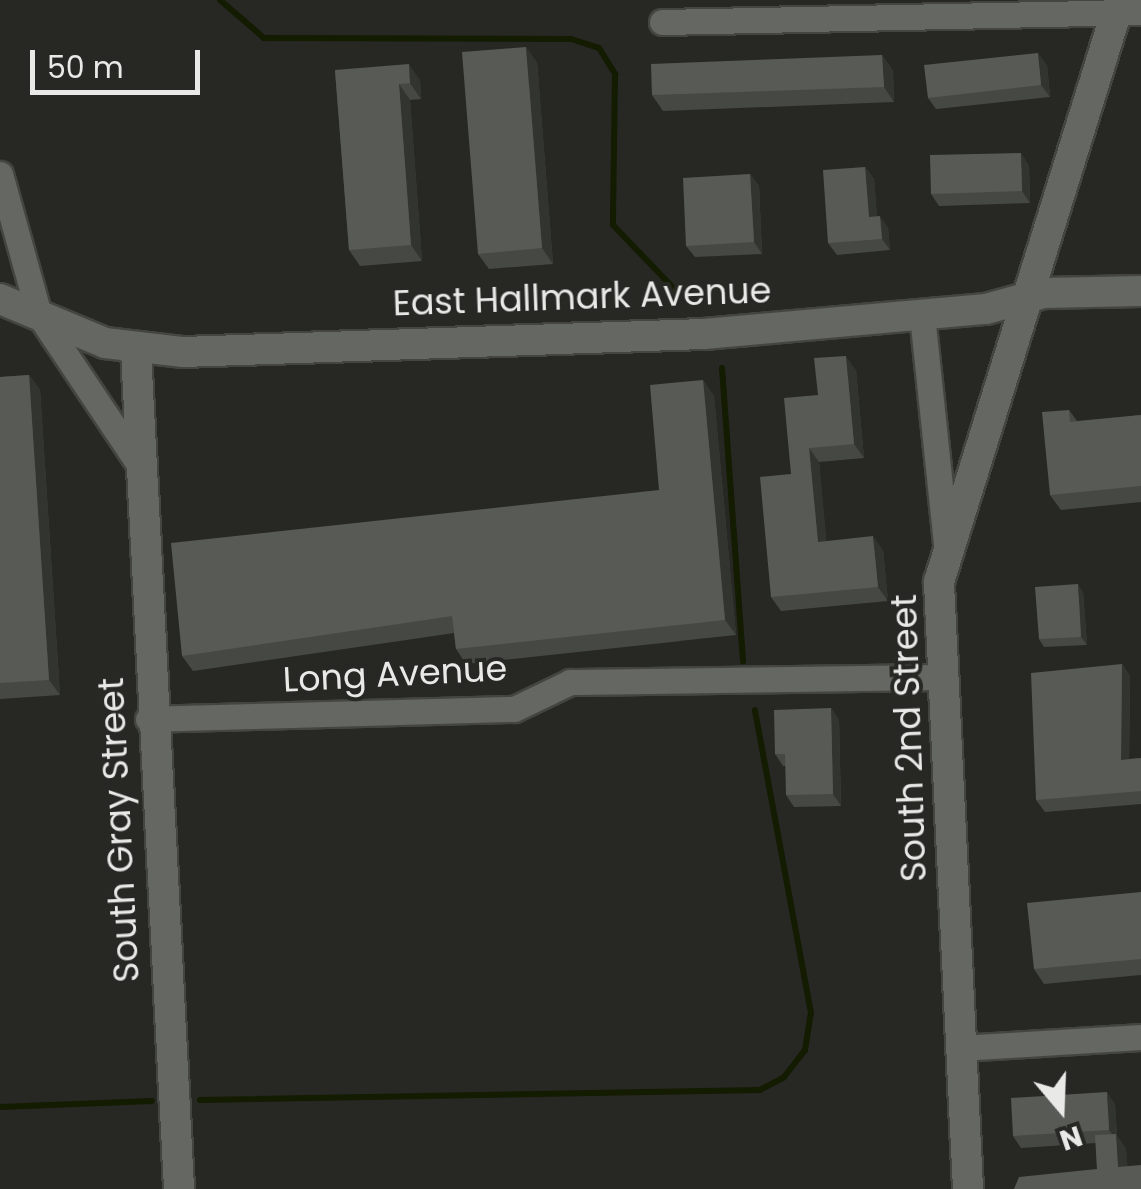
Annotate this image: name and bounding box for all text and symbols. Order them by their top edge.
scale bar [35,30,205,92]
text: 50 m [47,46,124,89]
street label: East Hallmark Avenue [392,269,772,325]
street label: South 2nd Street [883,593,935,883]
street label: Long Avenue [282,647,508,701]
street label: South Gray Street [90,676,148,984]
north arrow [1011,1059,1111,1159]
text: N [1055,1116,1087,1160]

